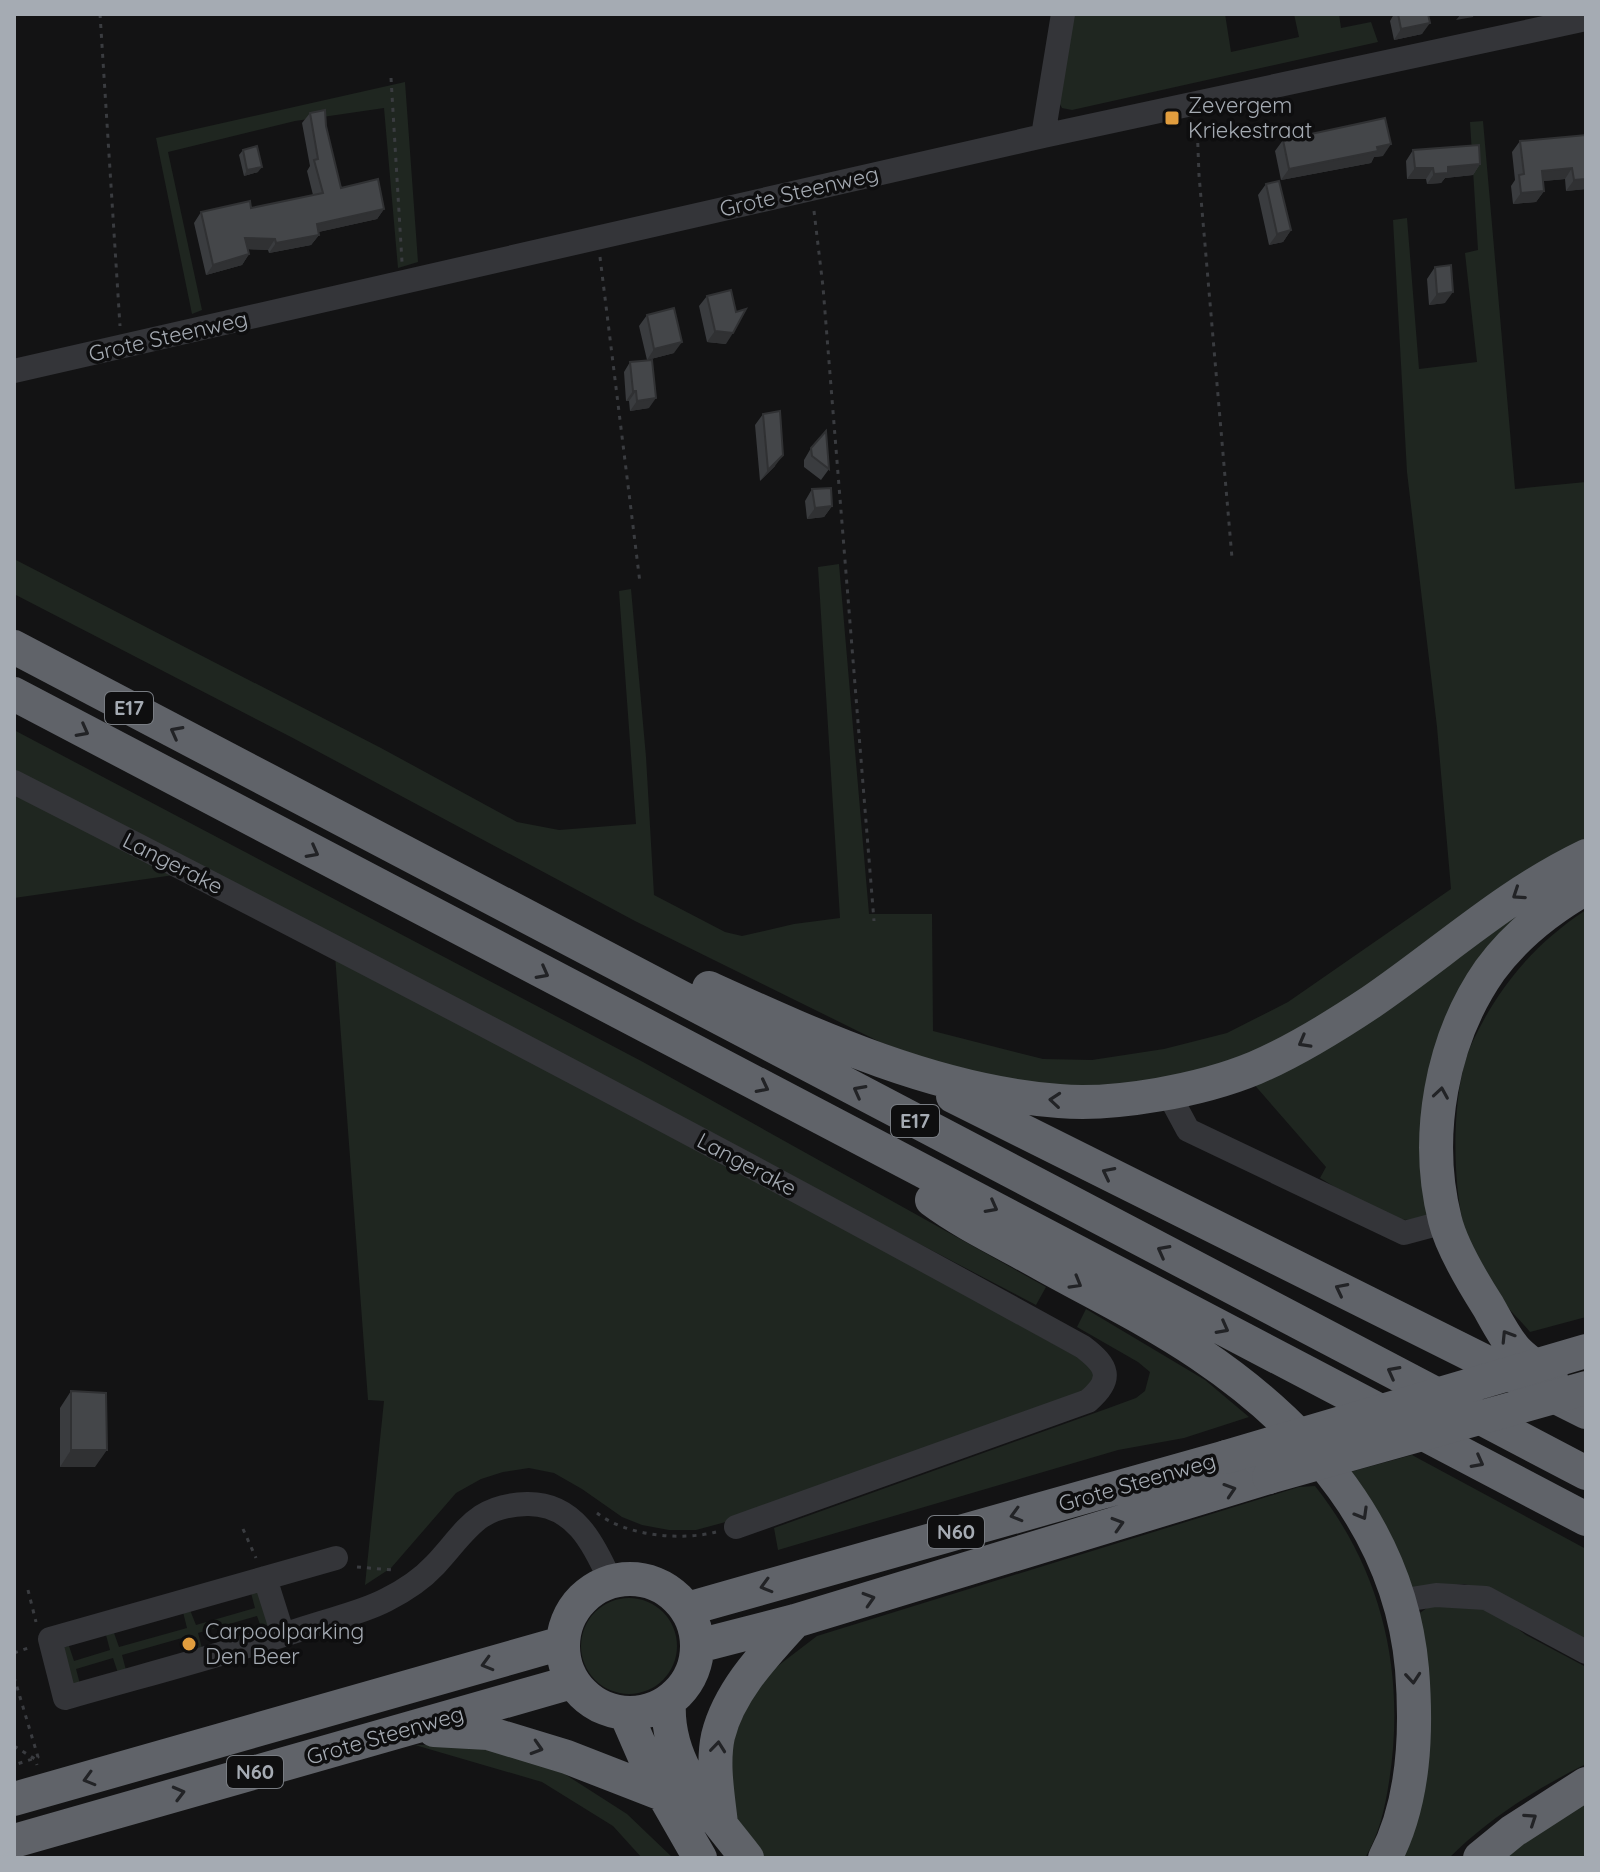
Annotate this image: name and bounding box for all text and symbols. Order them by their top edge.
place label: Zevergem Kriekestraat [1188,91,1312,144]
marker: Zevergem Kriekestraat [1163,109,1181,127]
street label: Grote Steenweg [717,159,881,223]
street label: Grote Steenweg [86,304,250,368]
road number: E17 [105,692,153,724]
one-way arrow [75,721,89,736]
one-way arrow [169,726,184,741]
street label: Langerake [118,826,228,900]
one-way arrow [305,842,320,857]
one-way arrow [1512,884,1527,899]
one-way arrow [535,963,550,978]
one-way arrow [1299,1032,1313,1048]
one-way arrow [754,1078,769,1093]
one-way arrow [852,1085,867,1100]
one-way arrow [1432,1086,1449,1100]
one-way arrow [1048,1092,1061,1109]
road number: E17 [891,1105,939,1137]
street label: Langerake [692,1126,802,1202]
one-way arrow [1102,1168,1117,1183]
one-way arrow [984,1198,999,1213]
one-way arrow [1157,1245,1171,1260]
one-way arrow [1067,1273,1082,1289]
one-way arrow [1334,1284,1349,1299]
one-way arrow [1214,1319,1229,1334]
one-way arrow [1501,1331,1516,1345]
one-way arrow [1387,1366,1401,1381]
street label: Grote Steenweg [1055,1446,1219,1518]
one-way arrow [1469,1452,1484,1467]
one-way arrow [1222,1483,1236,1499]
one-way arrow [1352,1505,1368,1520]
one-way arrow [1010,1506,1024,1523]
road number: N60 [928,1516,984,1548]
one-way arrow [1111,1517,1125,1533]
one-way arrow [760,1577,774,1593]
one-way arrow [862,1592,876,1608]
place label: Carpoolparking Den Beer [205,1617,364,1670]
marker: Carpoolparking Den Beer [180,1635,198,1653]
one-way arrow [480,1655,494,1672]
one-way arrow [1404,1672,1421,1685]
street label: Grote Steenweg [303,1699,467,1771]
one-way arrow [530,1739,544,1755]
one-way arrow [710,1740,727,1753]
road number: N60 [227,1756,283,1788]
one-way arrow [83,1770,97,1786]
one-way arrow [172,1786,186,1802]
one-way arrow [1523,1813,1537,1828]

